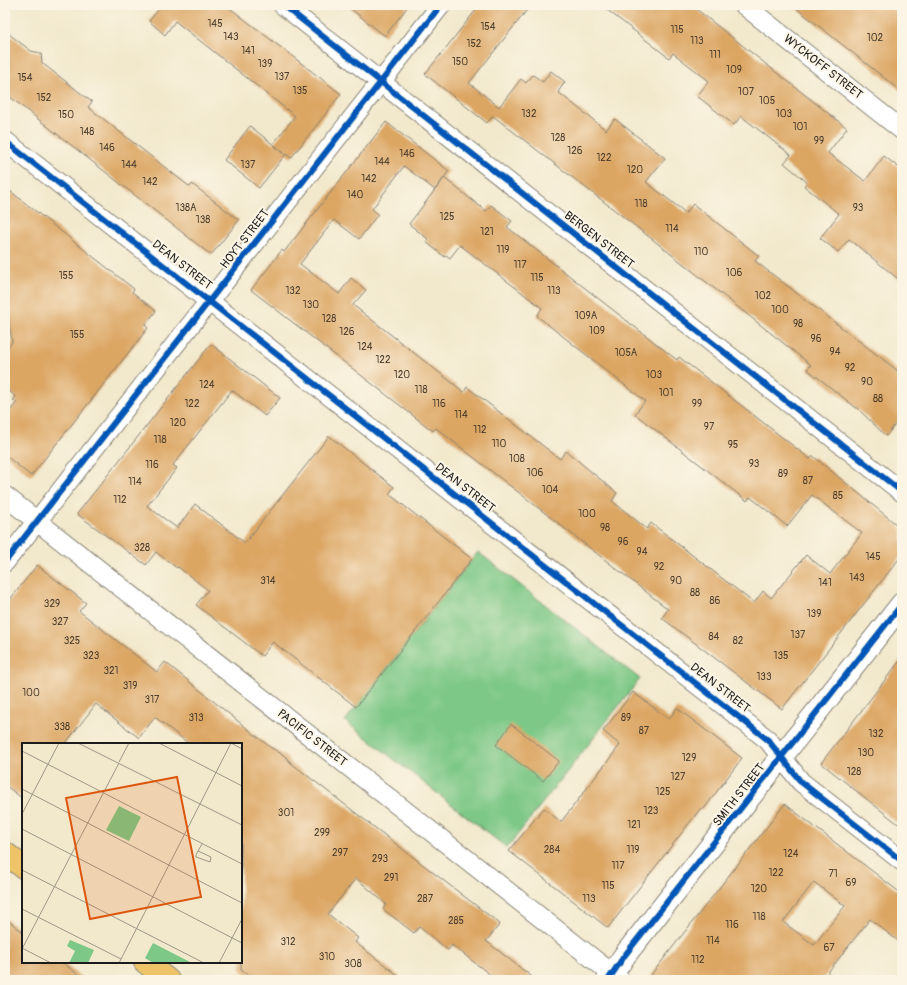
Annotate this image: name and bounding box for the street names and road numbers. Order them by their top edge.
street label: WYCKOFF STREET [780,31,866,103]
street label: HOYT STREET [217,206,273,272]
street label: BERGEN STREET [561,208,637,272]
street label: DEAN STREET [149,237,215,293]
street label: DEAN STREET [432,460,498,516]
street label: DEAN STREET [687,660,753,716]
street label: PACIFIC STREET [274,706,350,770]
street label: SMITH STREET [710,760,768,829]

